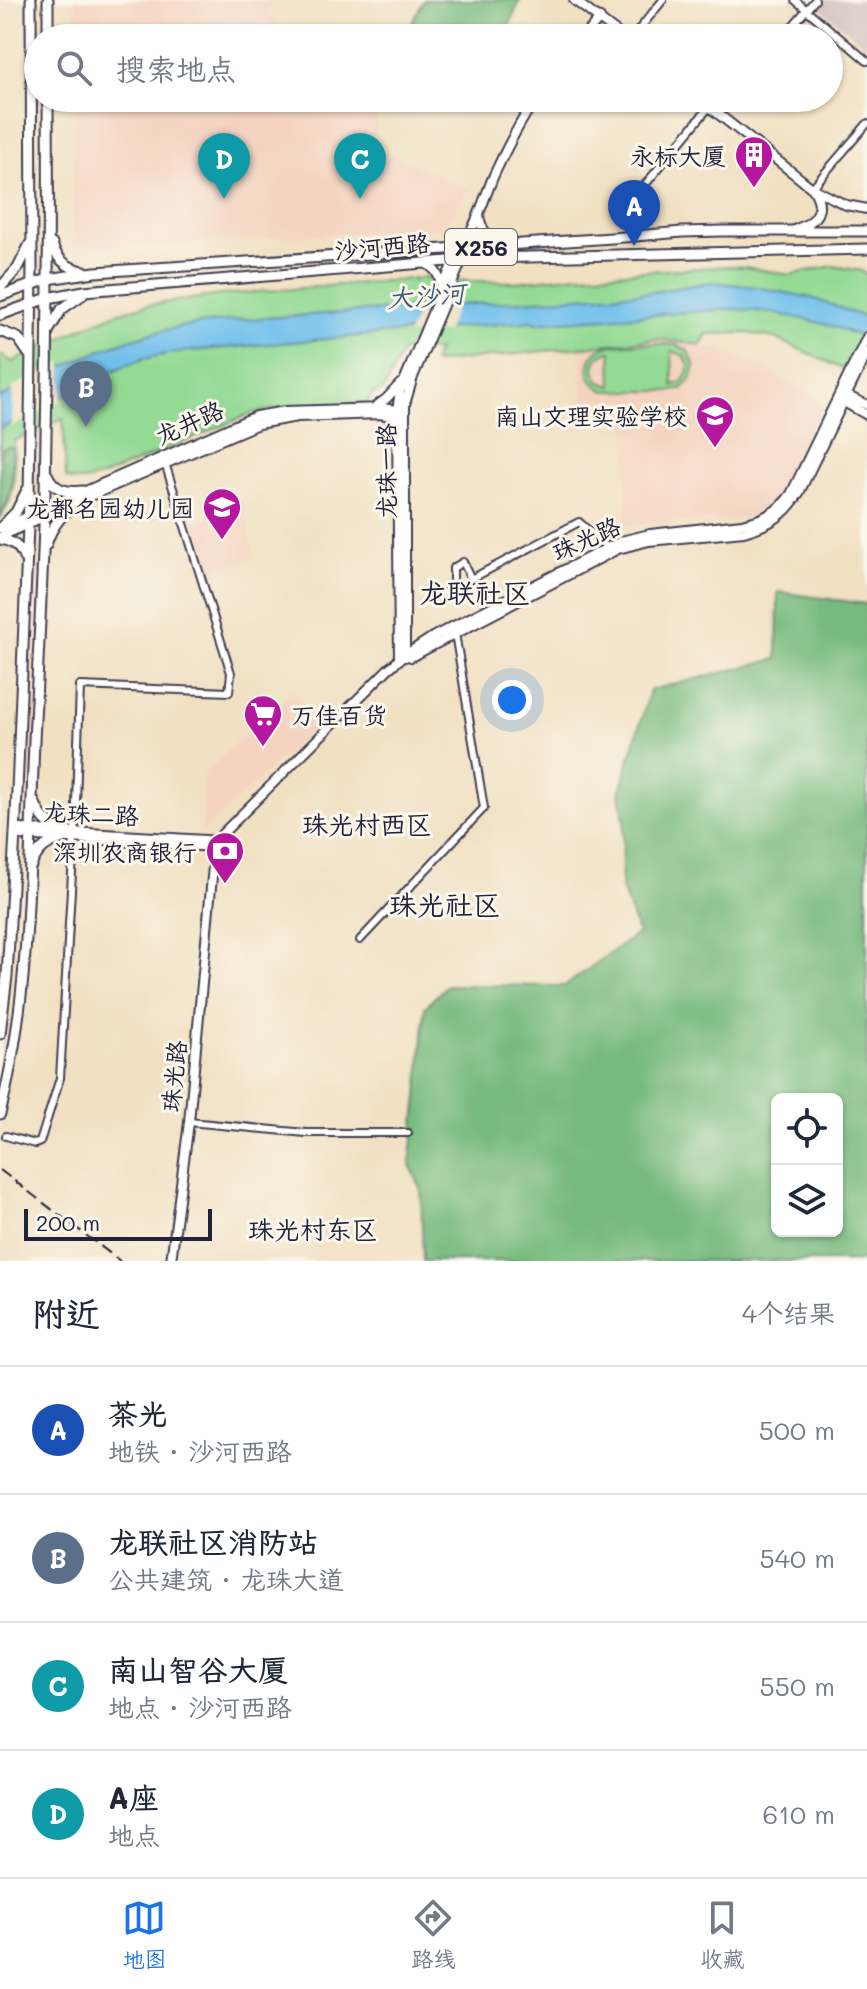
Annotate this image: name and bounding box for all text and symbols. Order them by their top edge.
search box [24,24,843,112]
icon: search [52,46,96,90]
text: 搜索地点 [116,48,236,88]
pin: D [198,133,250,199]
pin: C [334,133,386,199]
building icon: 永标大厦 [733,134,775,189]
place label: 永标大厦 [630,140,726,171]
pin: A [608,180,660,246]
street label: 沙河西路 [333,226,431,266]
road number: X256 [445,229,517,265]
water label: 大沙河 [386,275,470,315]
pin: B [60,361,112,427]
street label: 龙井路 [150,393,228,451]
school or university icon: 南山文理实验学校 [694,394,736,449]
place label: 南山文理实验学校 [495,400,687,431]
street label: 龙珠一路 [370,423,401,519]
school or university icon: 龙都名园幼儿园 [201,486,243,541]
place label: 龙都名园幼儿园 [26,492,194,523]
street label: 珠光路 [547,509,625,567]
district label: 龙联社区 [419,574,531,610]
your location [492,680,532,720]
supermarket icon: 万佳百货 [242,693,284,748]
place label: 万佳百货 [291,699,387,730]
street label: 龙珠二路 [42,795,140,831]
district label: 珠光村西区 [302,807,432,841]
bank icon: 深圳农商银行 [204,830,246,885]
place label: 深圳农商银行 [53,836,197,867]
district label: 珠光社区 [389,886,501,922]
street label: 珠光路 [154,1039,192,1113]
map controls [771,1093,843,1237]
button: locate [771,1093,843,1165]
button: layers [771,1165,843,1237]
scale bar [24,1205,212,1241]
text: 200 m [36,1208,100,1237]
district label: 珠光村东区 [248,1212,378,1246]
text: 附近 [32,1290,100,1335]
text: 4个结果 [742,1296,835,1330]
text: 茶光 [108,1393,168,1433]
text: A [49,1413,67,1447]
text: 500 m [759,1413,835,1447]
text: 地铁 · 沙河西路 [108,1434,292,1468]
text: 龙联社区消防站 [108,1521,318,1561]
text: B [49,1541,67,1575]
text: 540 m [759,1541,835,1575]
text: 公共建筑 · 龙珠大道 [108,1562,344,1596]
text: 南山智谷大厦 [108,1649,288,1689]
text: C [48,1669,68,1703]
text: 550 m [760,1669,835,1703]
text: 地点 · 沙河西路 [108,1690,292,1724]
text: A座 [108,1777,159,1817]
text: D [49,1797,67,1831]
text: 610 m [763,1797,835,1831]
text: 地点 [108,1818,160,1852]
tab: 地图 [122,1896,167,1973]
tab: 路线 [411,1896,456,1973]
tab: 收藏 [700,1896,745,1973]

